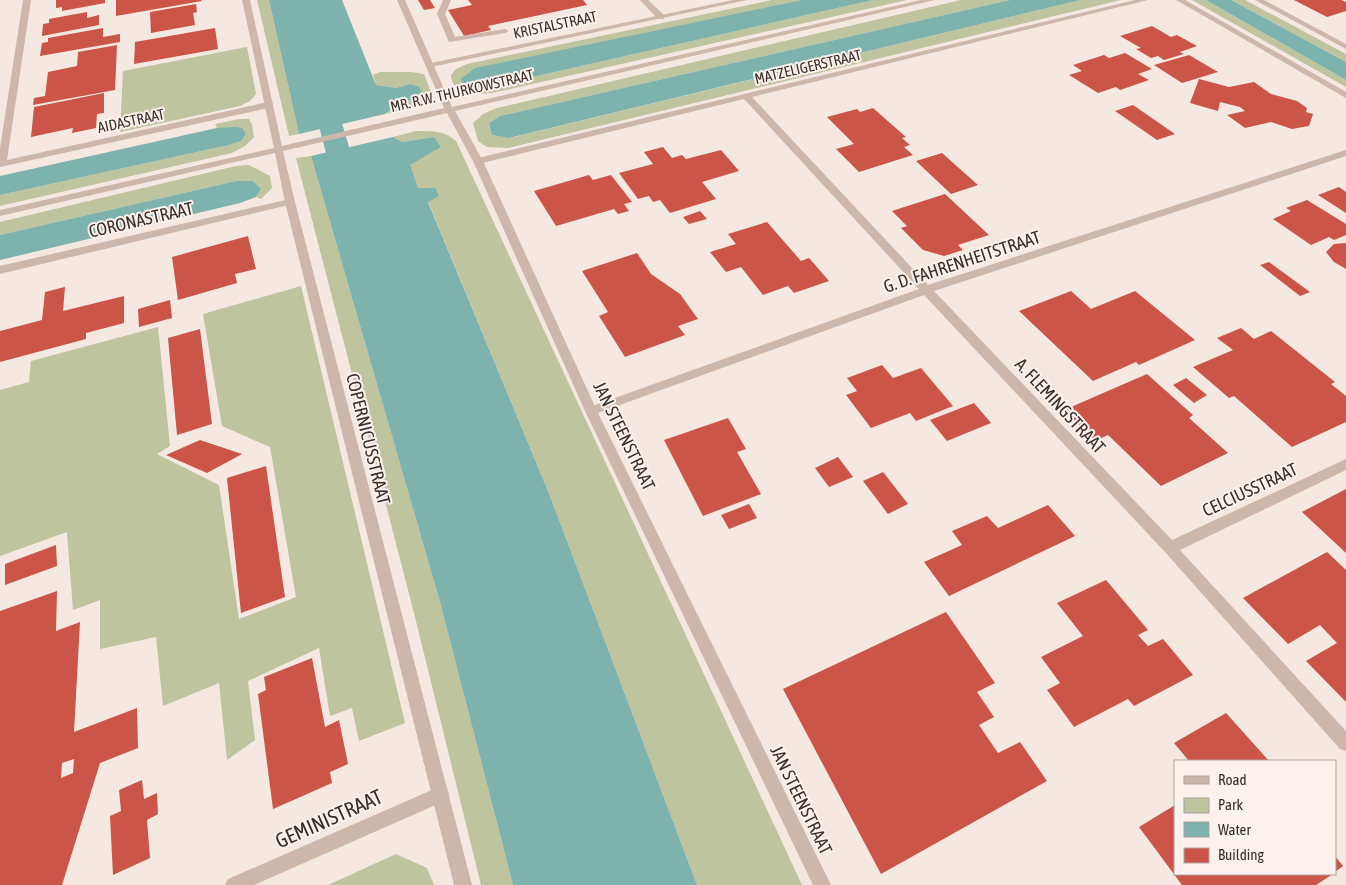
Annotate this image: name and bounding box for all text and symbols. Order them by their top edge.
street label: KRISTALSTRAAT [511,7,599,42]
street label: MATZELIGERSTRAAT [753,46,863,87]
street label: MR. R.W. THURKOWSTRAAT [389,66,536,115]
street label: AIDASTRAAT [96,105,166,136]
street label: CORONASTRAAT [87,197,195,242]
street label: G. D. FAHRENHEITSTRAAT [881,226,1043,297]
street label: A. FLEMINGSTRAAT [1011,354,1110,458]
street label: COPERNICUSSTRAAT [342,371,395,507]
street label: JAN STEENSTRAAT [589,378,660,494]
street label: CELCIUSSTRAAT [1199,458,1301,521]
street label: JAN STEENSTRAAT [766,742,837,858]
legend [1174,760,1336,875]
text: Road [1218,771,1247,788]
street label: GEMINISTRAAT [271,784,386,852]
text: Park [1218,796,1243,813]
text: Water [1218,821,1251,838]
text: Building [1218,846,1264,863]

